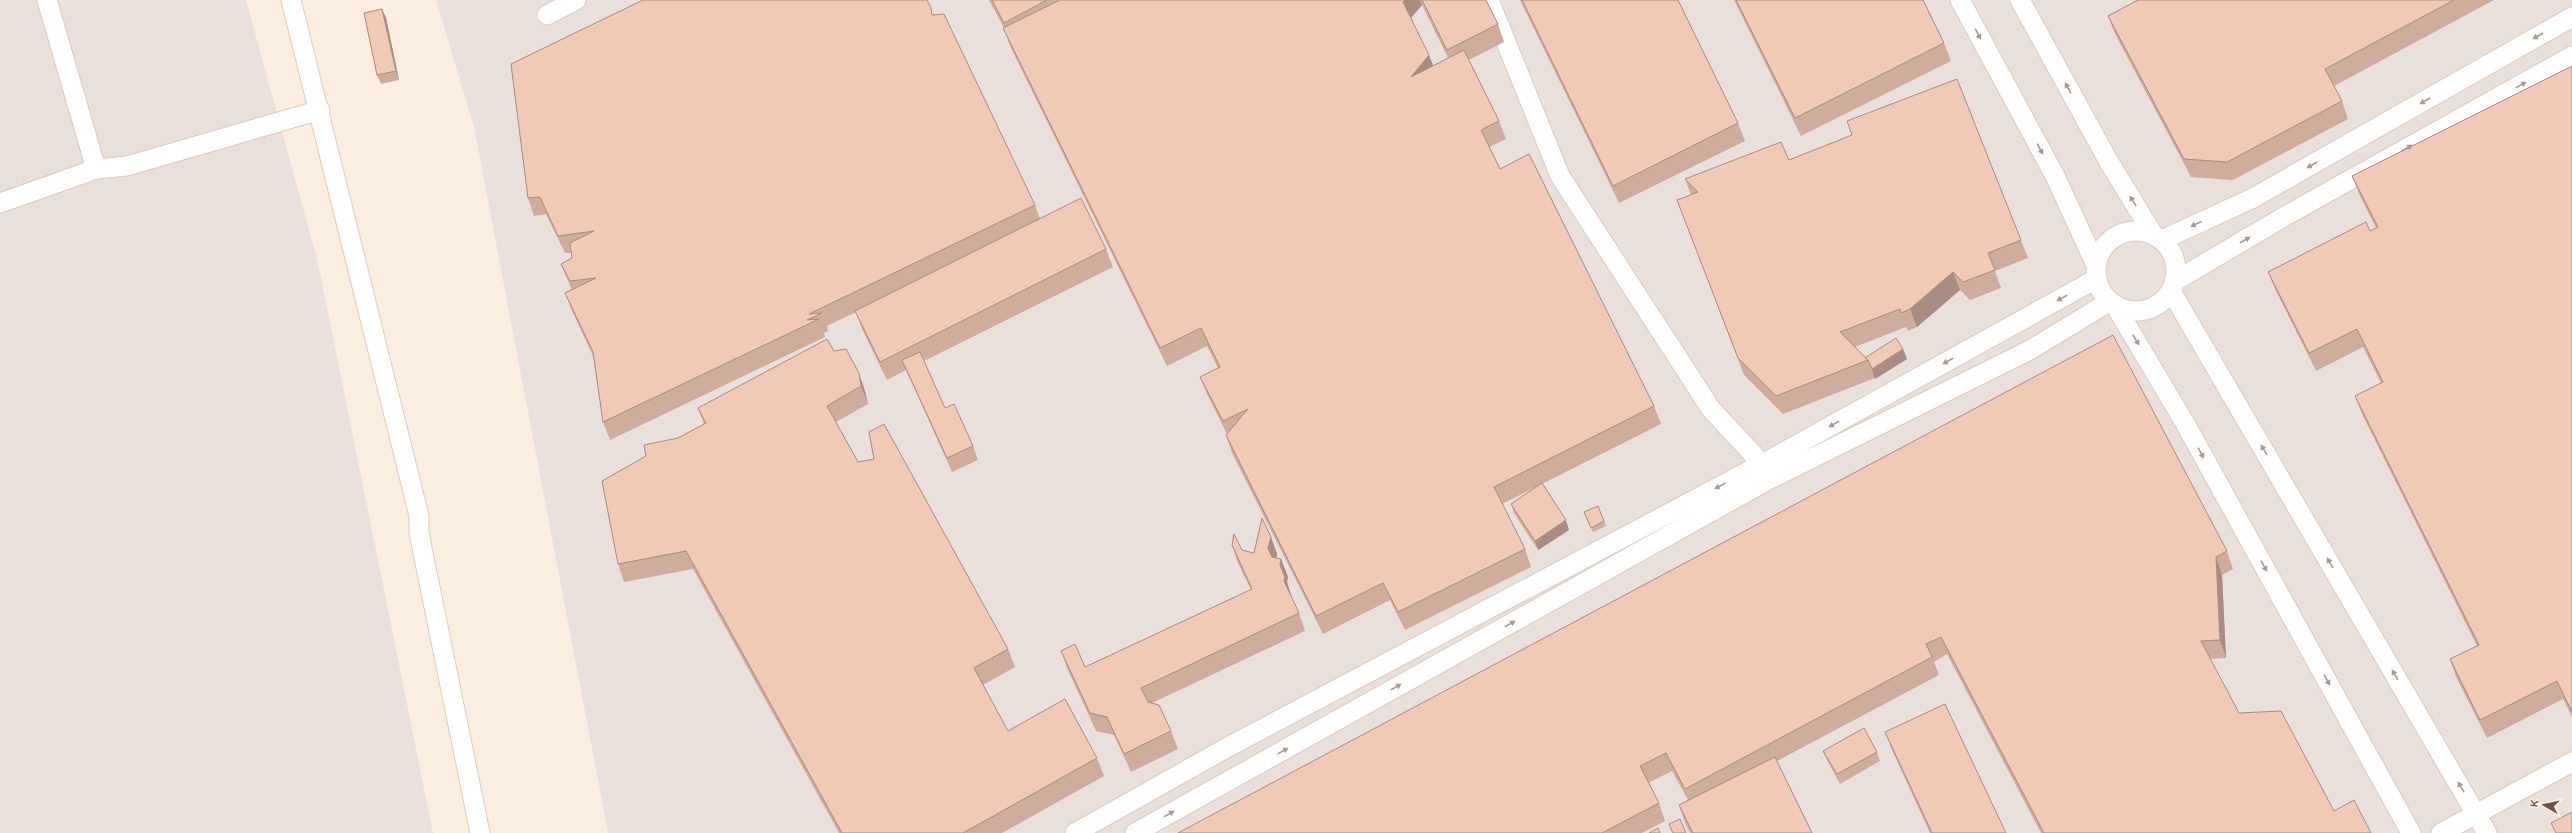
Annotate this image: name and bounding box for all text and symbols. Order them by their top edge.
one-way arrow [1975,28,1981,40]
one-way arrow [2532,33,2544,40]
one-way arrow [2065,82,2072,94]
one-way arrow [2515,82,2527,88]
one-way arrow [2419,97,2431,104]
one-way arrow [2037,143,2043,155]
one-way arrow [2401,145,2413,152]
one-way arrow [2306,161,2318,168]
one-way arrow [2129,195,2136,207]
one-way arrow [2191,221,2202,227]
one-way arrow [2239,236,2251,243]
one-way arrow [2056,295,2068,302]
one-way arrow [2132,334,2139,346]
one-way arrow [1942,358,1954,365]
one-way arrow [1829,421,1840,427]
one-way arrow [2260,444,2267,456]
one-way arrow [2198,447,2205,458]
one-way arrow [1714,483,1726,489]
one-way arrow [2326,557,2333,568]
one-way arrow [2261,560,2267,572]
one-way arrow [1504,621,1516,628]
one-way arrow [2392,669,2399,681]
one-way arrow [2323,674,2330,686]
one-way arrow [1390,684,1402,691]
one-way arrow [1277,747,1288,754]
one-way arrow [2457,781,2464,793]
north arrow [2524,785,2564,825]
text: K [2527,799,2542,808]
one-way arrow [1163,811,1175,817]

